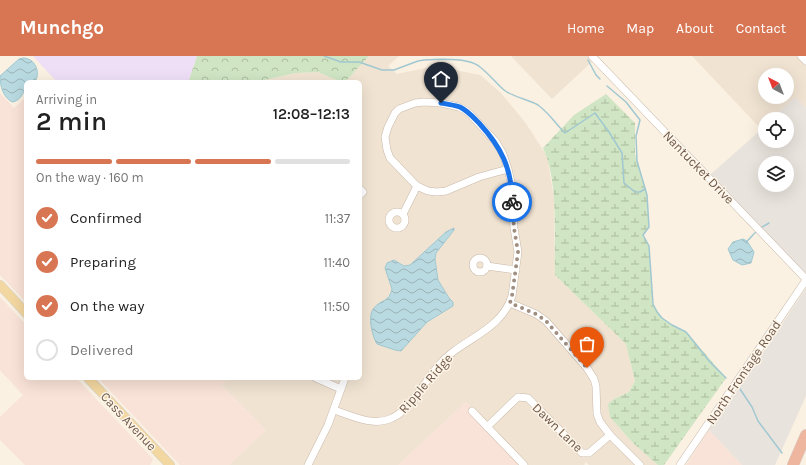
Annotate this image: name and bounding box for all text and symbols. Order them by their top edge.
text: Munchgo [20,17,104,39]
text: Home [567,20,604,37]
text: Map [626,20,654,37]
text: About [676,20,714,37]
text: Contact [736,20,786,37]
pin [424,62,458,103]
icon: home [430,68,452,90]
north arrow [758,68,794,104]
map controls [758,68,794,192]
text: Arriving in [36,92,97,107]
text: 12:08–12:13 [273,105,350,123]
text: 2 min [36,106,107,137]
button: locate [758,112,794,148]
street label: Nantucket Drive [660,128,737,207]
button: layers [758,156,794,192]
text: On the way · 160 m [36,170,144,185]
courier [492,182,532,222]
icon: bike [501,191,523,213]
icon: check [36,207,58,229]
text: Confirmed [70,209,142,227]
text: 11:37 [325,211,350,226]
icon: check [36,251,58,273]
text: Preparing [70,253,136,271]
text: 11:40 [323,255,350,270]
icon: check [36,295,58,317]
text: On the way [70,297,144,315]
text: 11:50 [323,299,350,314]
street label: North Frontage Road [703,317,784,427]
pin [570,327,604,368]
icon: bag [576,333,598,355]
text: Delivered [70,341,134,359]
street label: Ripple Ridge [395,350,456,416]
street label: Cass Avenue [98,389,160,454]
street label: Dawn Lane [529,400,586,455]

